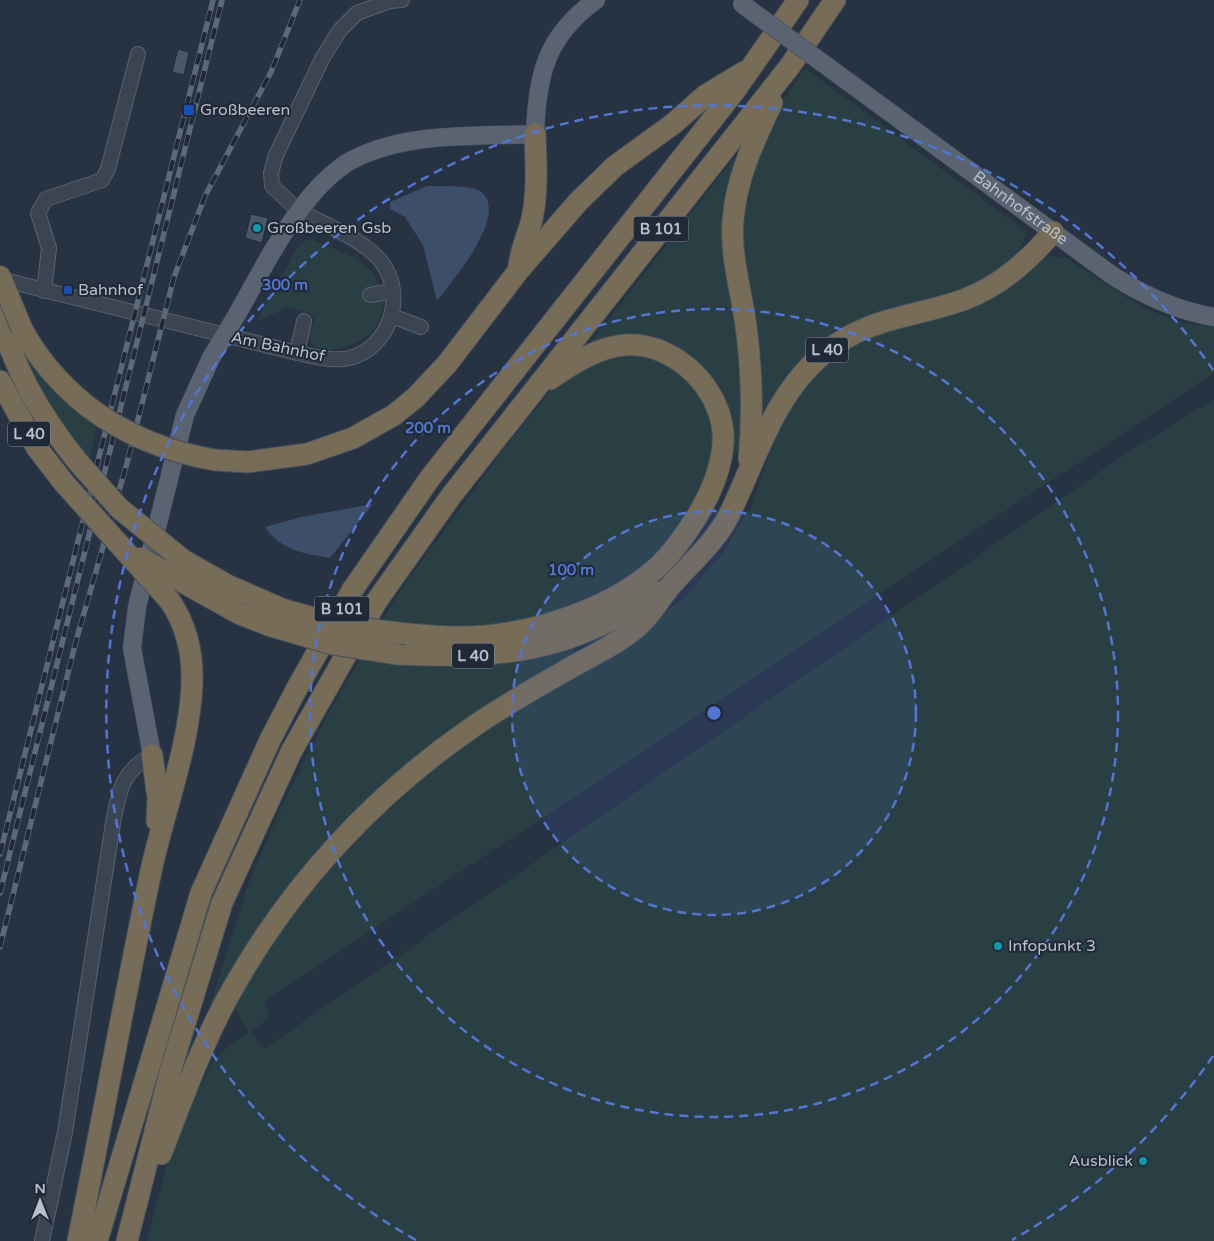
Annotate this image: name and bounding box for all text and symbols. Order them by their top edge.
place label: Großbeeren [200,100,290,120]
marker: Großbeeren [182,103,196,117]
street label: Bahnhofstraße [969,167,1072,250]
road number: B 101 [634,216,688,242]
place label: Großbeeren Gsb [267,218,391,238]
marker: Großbeeren Gsb [251,222,263,234]
text: 300 m [262,276,308,294]
place label: Bahnhof [78,280,144,300]
marker: Bahnhof [62,284,74,296]
street label: Am Bahnhof [229,327,328,367]
road number: L 40 [806,338,848,362]
text: 200 m [405,419,451,437]
road number: L 40 [8,422,50,446]
text: 100 m [548,561,594,579]
road number: B 101 [314,596,370,622]
road number: L 40 [452,644,494,668]
centre of rings [705,704,723,722]
place label: Infopunkt 3 [1008,936,1096,956]
marker: Infopunkt 3 [992,940,1004,952]
place label: Ausblick [1069,1151,1133,1171]
marker: Ausblick [1137,1155,1149,1167]
north arrow [15,1176,65,1226]
text: N [34,1180,46,1197]

